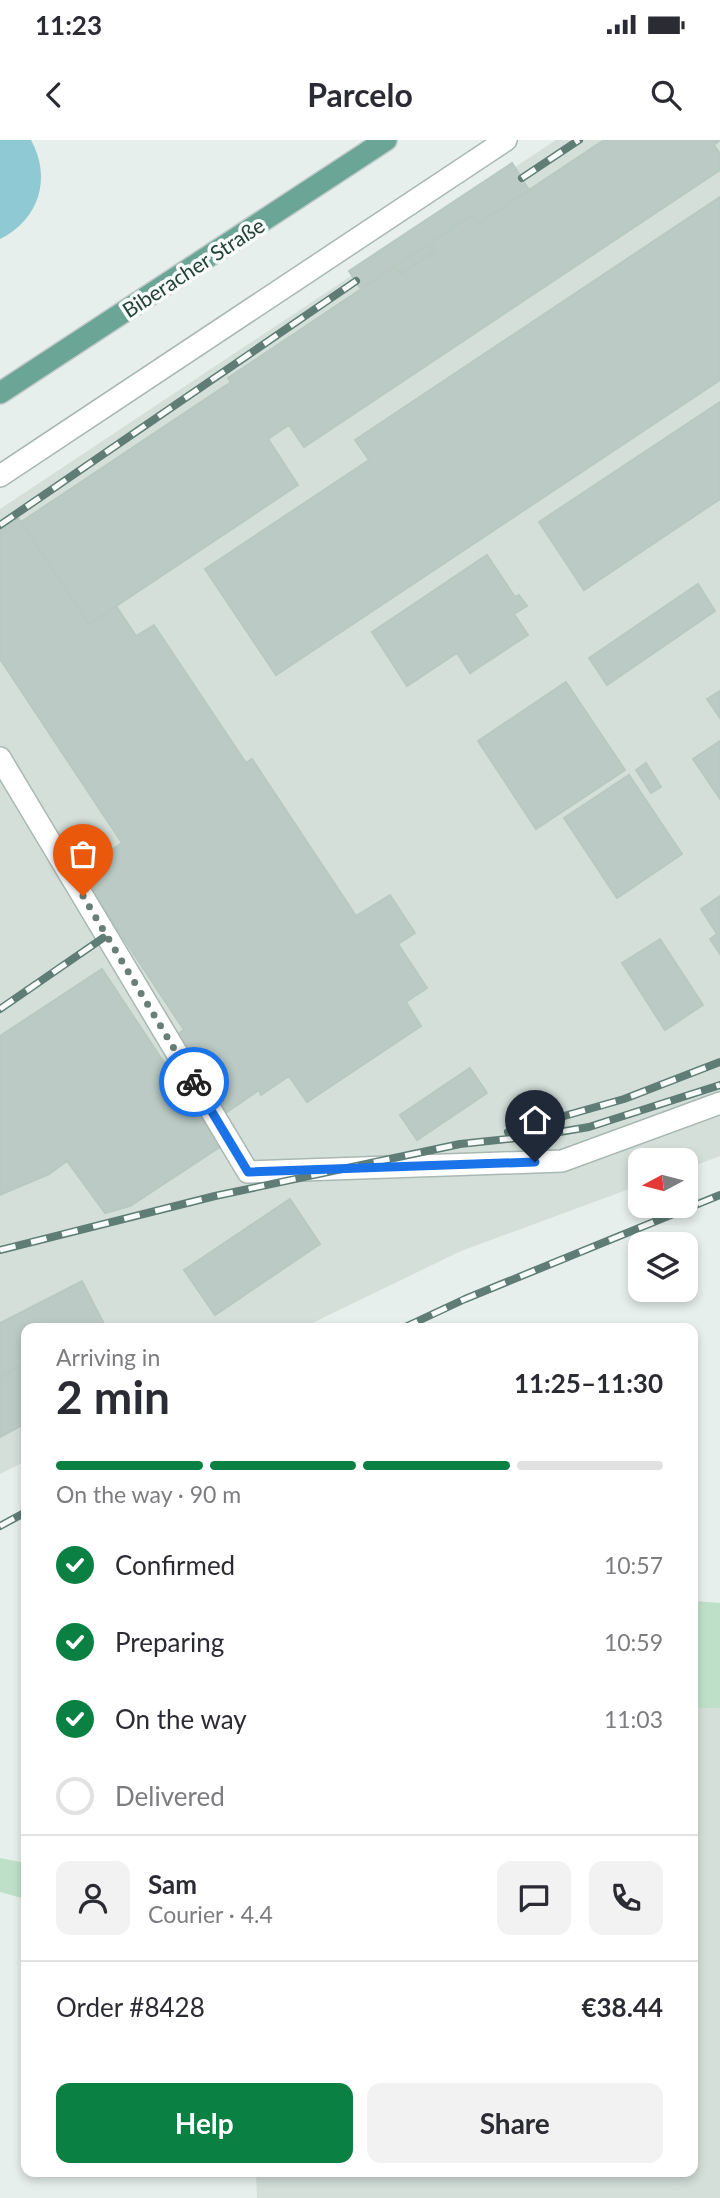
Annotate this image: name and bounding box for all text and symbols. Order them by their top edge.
text: 11:23 [35,9,102,41]
text: Parcelo [307,75,413,114]
icon: back [35,76,73,114]
icon: search [647,76,685,114]
street label: Biberacher Straße [117,212,269,322]
pin [53,824,113,896]
icon: bag [64,835,102,873]
courier [159,1047,229,1117]
icon: bike [175,1063,213,1101]
pin [505,1090,565,1162]
icon: home [516,1101,554,1139]
north arrow [628,1148,698,1218]
map controls [628,1148,698,1302]
button: layers [628,1232,698,1302]
text: Arriving in [56,1343,160,1371]
text: 11:25–11:30 [514,1367,663,1399]
text: 2 min [56,1369,170,1424]
text: On the way · 90 m [56,1480,241,1508]
icon: check [56,1546,94,1584]
text: Confirmed [115,1549,235,1581]
text: 10:57 [604,1551,663,1579]
icon: check [56,1623,94,1661]
text: Preparing [115,1626,224,1658]
text: 10:59 [604,1628,663,1656]
icon: check [56,1700,94,1738]
text: On the way [115,1703,247,1735]
text: 11:03 [604,1705,663,1733]
text: Delivered [115,1780,225,1812]
button: person [56,1861,130,1935]
button: chat [497,1861,571,1935]
button: phone [589,1861,663,1935]
text: Sam [148,1868,197,1900]
text: Courier · 4.4 [148,1900,273,1928]
text: Order #8428 [56,1991,205,2023]
text: €38.44 [581,1991,663,2023]
button: Help [56,2083,353,2163]
button: Share [367,2083,663,2163]

